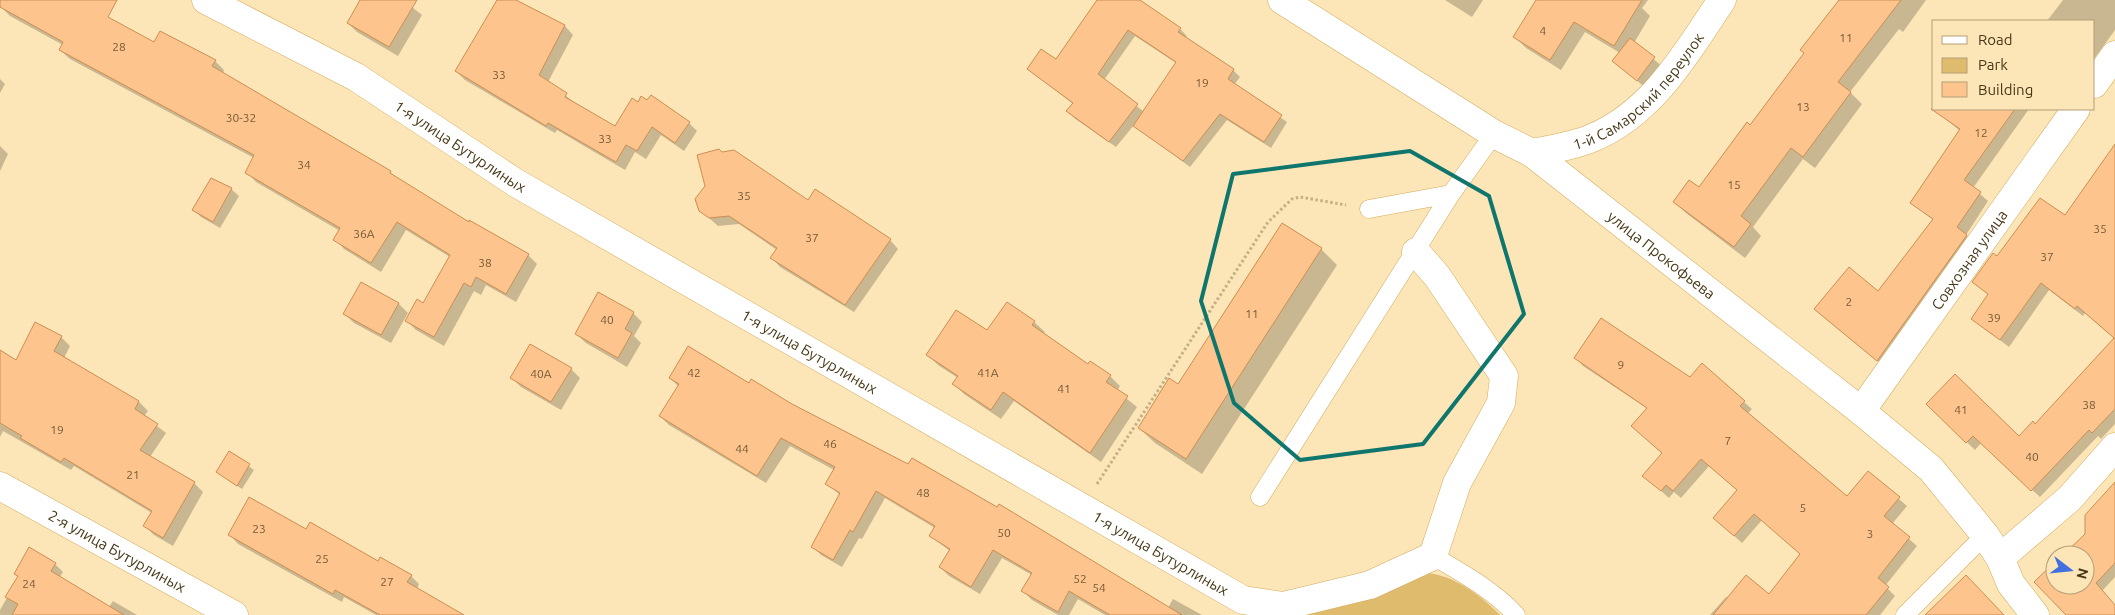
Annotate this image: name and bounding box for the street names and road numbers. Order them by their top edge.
street label: 1-й Самарский переулок [1571,29,1707,153]
street label: 1-я улица Бутурлиных [392,97,530,196]
street label: Совхозная улица [1928,206,2010,313]
street label: улица Прокофьева [1604,207,1719,302]
street label: 1-я улица Бутурлиных [739,306,881,397]
street label: 2-я улица Бутурлиных [46,506,189,595]
street label: 1-я улица Бутурлиных [1090,507,1232,599]

